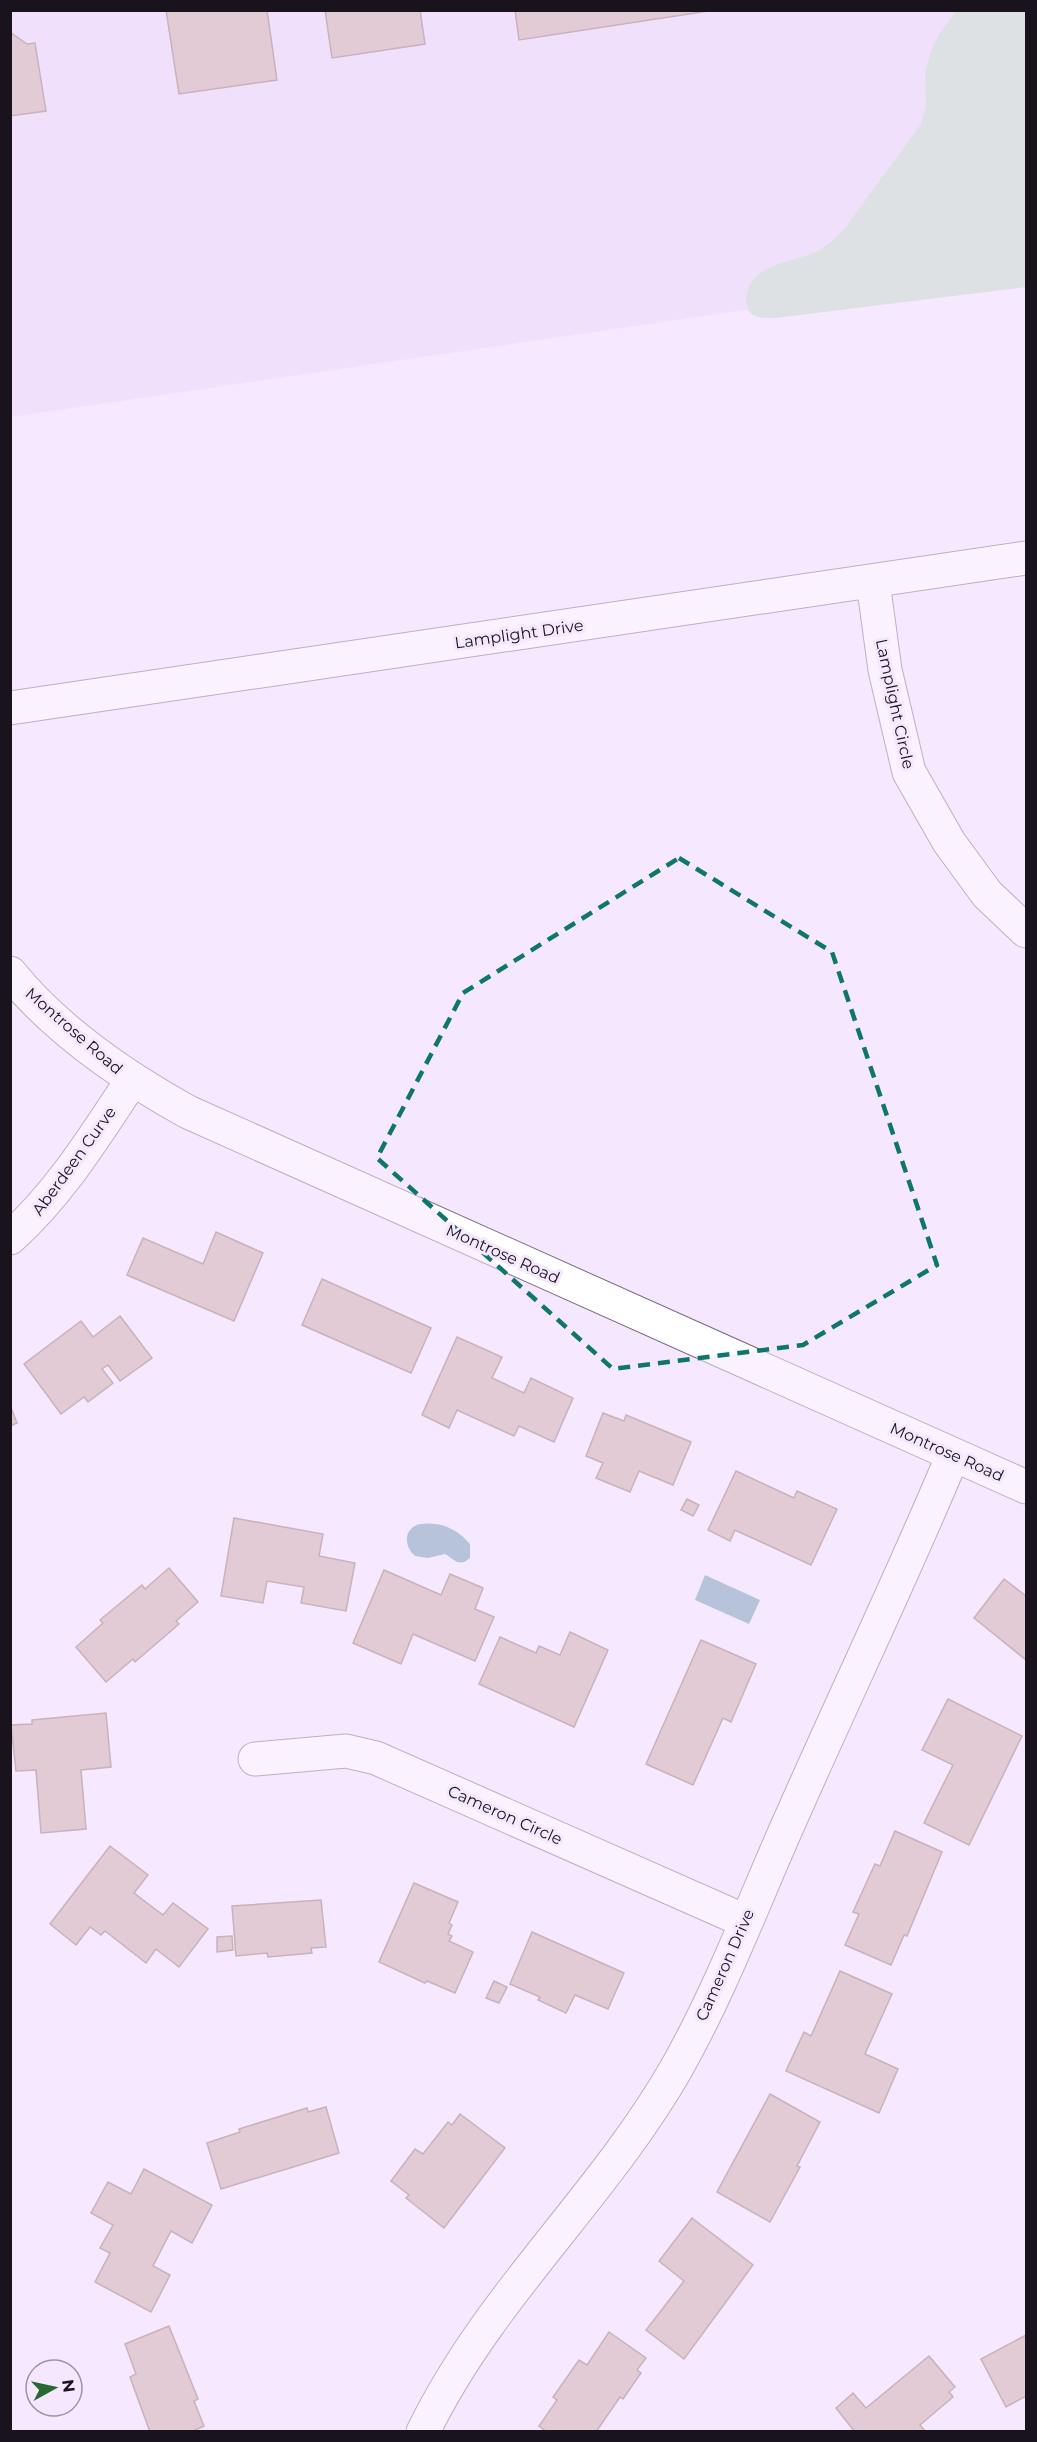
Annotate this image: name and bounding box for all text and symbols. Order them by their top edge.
street label: Lamplight Drive [453,616,585,652]
street label: Lamplight Circle [872,637,918,771]
street label: Montrose Road [22,984,126,1078]
street label: Aberdeen Curve [28,1103,120,1219]
street label: Montrose Road [443,1220,563,1288]
street label: Montrose Road [887,1418,1007,1486]
street label: Cameron Circle [445,1781,565,1849]
street label: Cameron Drive [692,1906,758,2024]
north arrow [24,2358,84,2418]
text: N [58,2378,79,2394]

